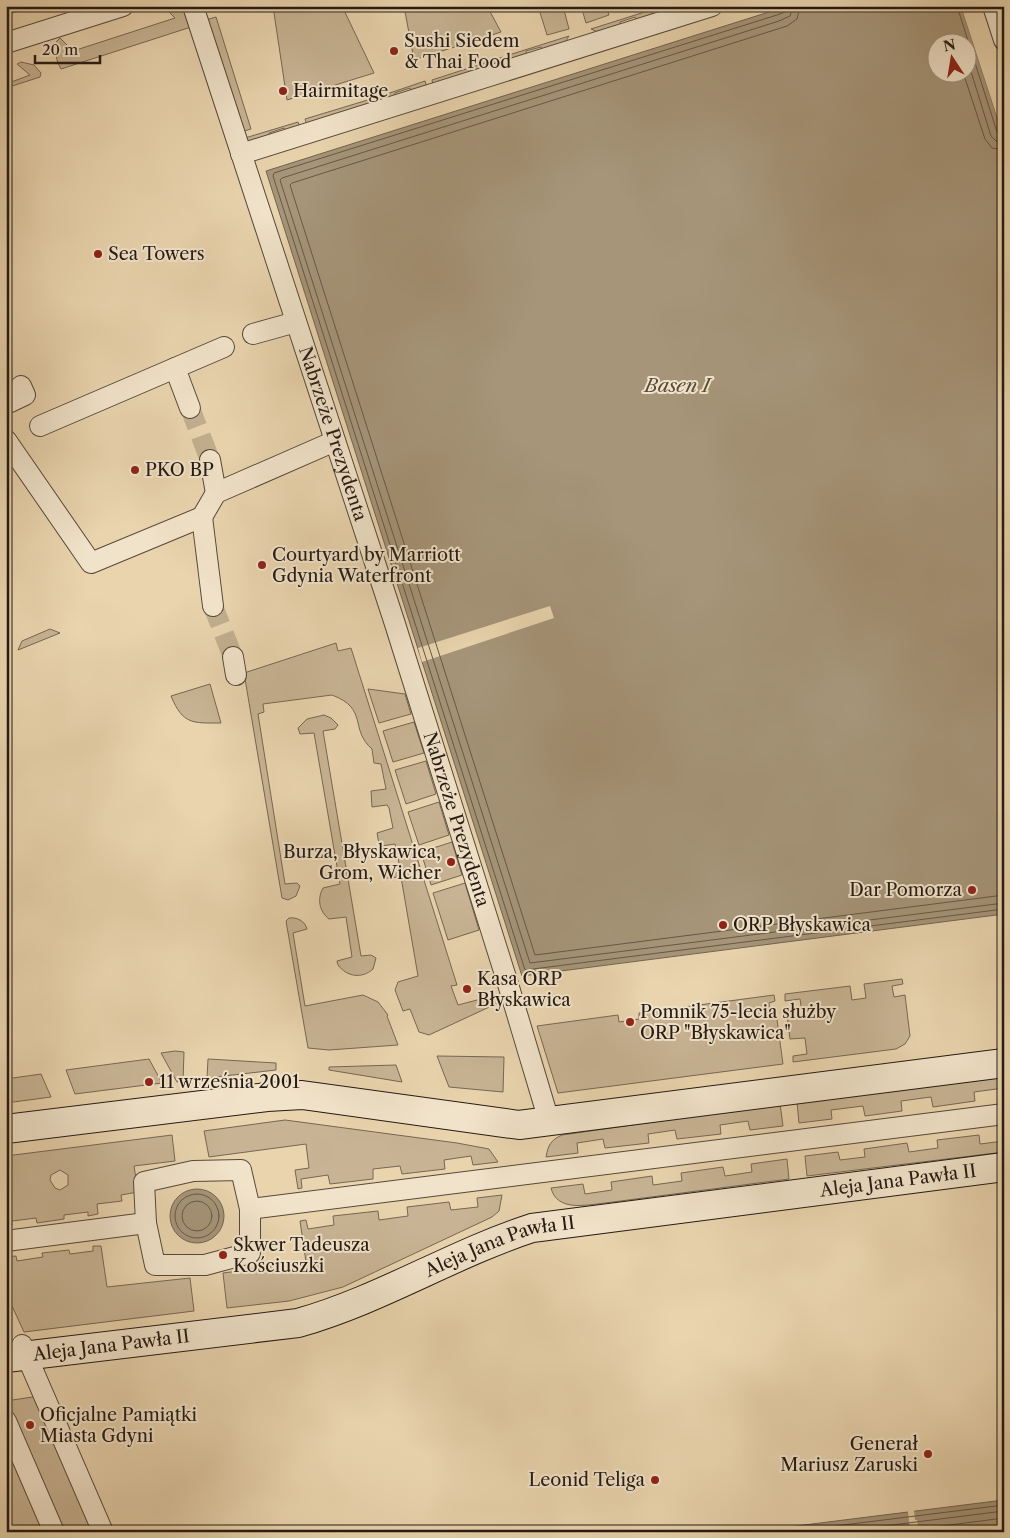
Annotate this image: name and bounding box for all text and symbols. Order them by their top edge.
place label: Sushi Siedem & Thai Food [404,30,520,73]
scale bar [35,32,100,64]
north arrow [928,32,978,82]
text: N [941,35,957,55]
text: 20 m [42,40,78,59]
marker: Sushi Siedem & Thai Food [388,45,400,57]
place label: Hairmitage [293,80,388,102]
marker: Hairmitage [277,85,289,97]
place label: Sea Towers [108,243,205,265]
marker: Sea Towers [92,248,104,260]
street label: Nabrzeże Prezydenta [294,344,372,524]
water label: Basen I [643,374,713,397]
place label: PKO BP [145,459,214,481]
marker: PKO BP [129,464,141,476]
place label: Courtyard by Marriott Gdynia Waterfront [272,544,461,587]
marker: Courtyard by Marriott Gdynia Waterfront [256,559,268,571]
street label: Nabrzeże Prezydenta [419,729,494,910]
place label: Burza, Błyskawica, Grom, Wicher [283,841,441,884]
marker: Burza, Błyskawica, Grom, Wicher [445,856,457,868]
place label: Dar Pomorza [849,879,963,901]
marker: Dar Pomorza [966,884,978,896]
place label: ORP Błyskawica [733,914,872,936]
marker: ORP Błyskawica [717,919,729,931]
place label: Kasa ORP Błyskawica [477,968,571,1011]
marker: Kasa ORP Błyskawica [461,983,473,995]
place label: Pomnik 75-lecia służby ORP "Błyskawica" [640,1001,837,1044]
marker: Pomnik 75-lecia służby ORP "Błyskawica" [624,1016,636,1028]
place label: 11 września 2001 [159,1071,300,1093]
marker: 11 września 2001 [143,1076,155,1088]
street label: Aleja Jana Pawła II [818,1160,978,1202]
street label: Aleja Jana Pawła II [421,1212,576,1282]
place label: Skwer Tadeusza Kościuszki [233,1234,370,1277]
marker: Skwer Tadeusza Kościuszki [217,1249,229,1261]
street label: Aleja Jana Pawła II [31,1325,191,1366]
place label: Oficjalne Pamiątki Miasta Gdyni [40,1404,198,1447]
marker: Oficjalne Pamiątki Miasta Gdyni [24,1419,36,1431]
place label: Generał Mariusz Zaruski [780,1433,919,1476]
marker: Generał Mariusz Zaruski [922,1448,934,1460]
place label: Leonid Teliga [528,1469,645,1491]
marker: Leonid Teliga [649,1474,661,1486]

